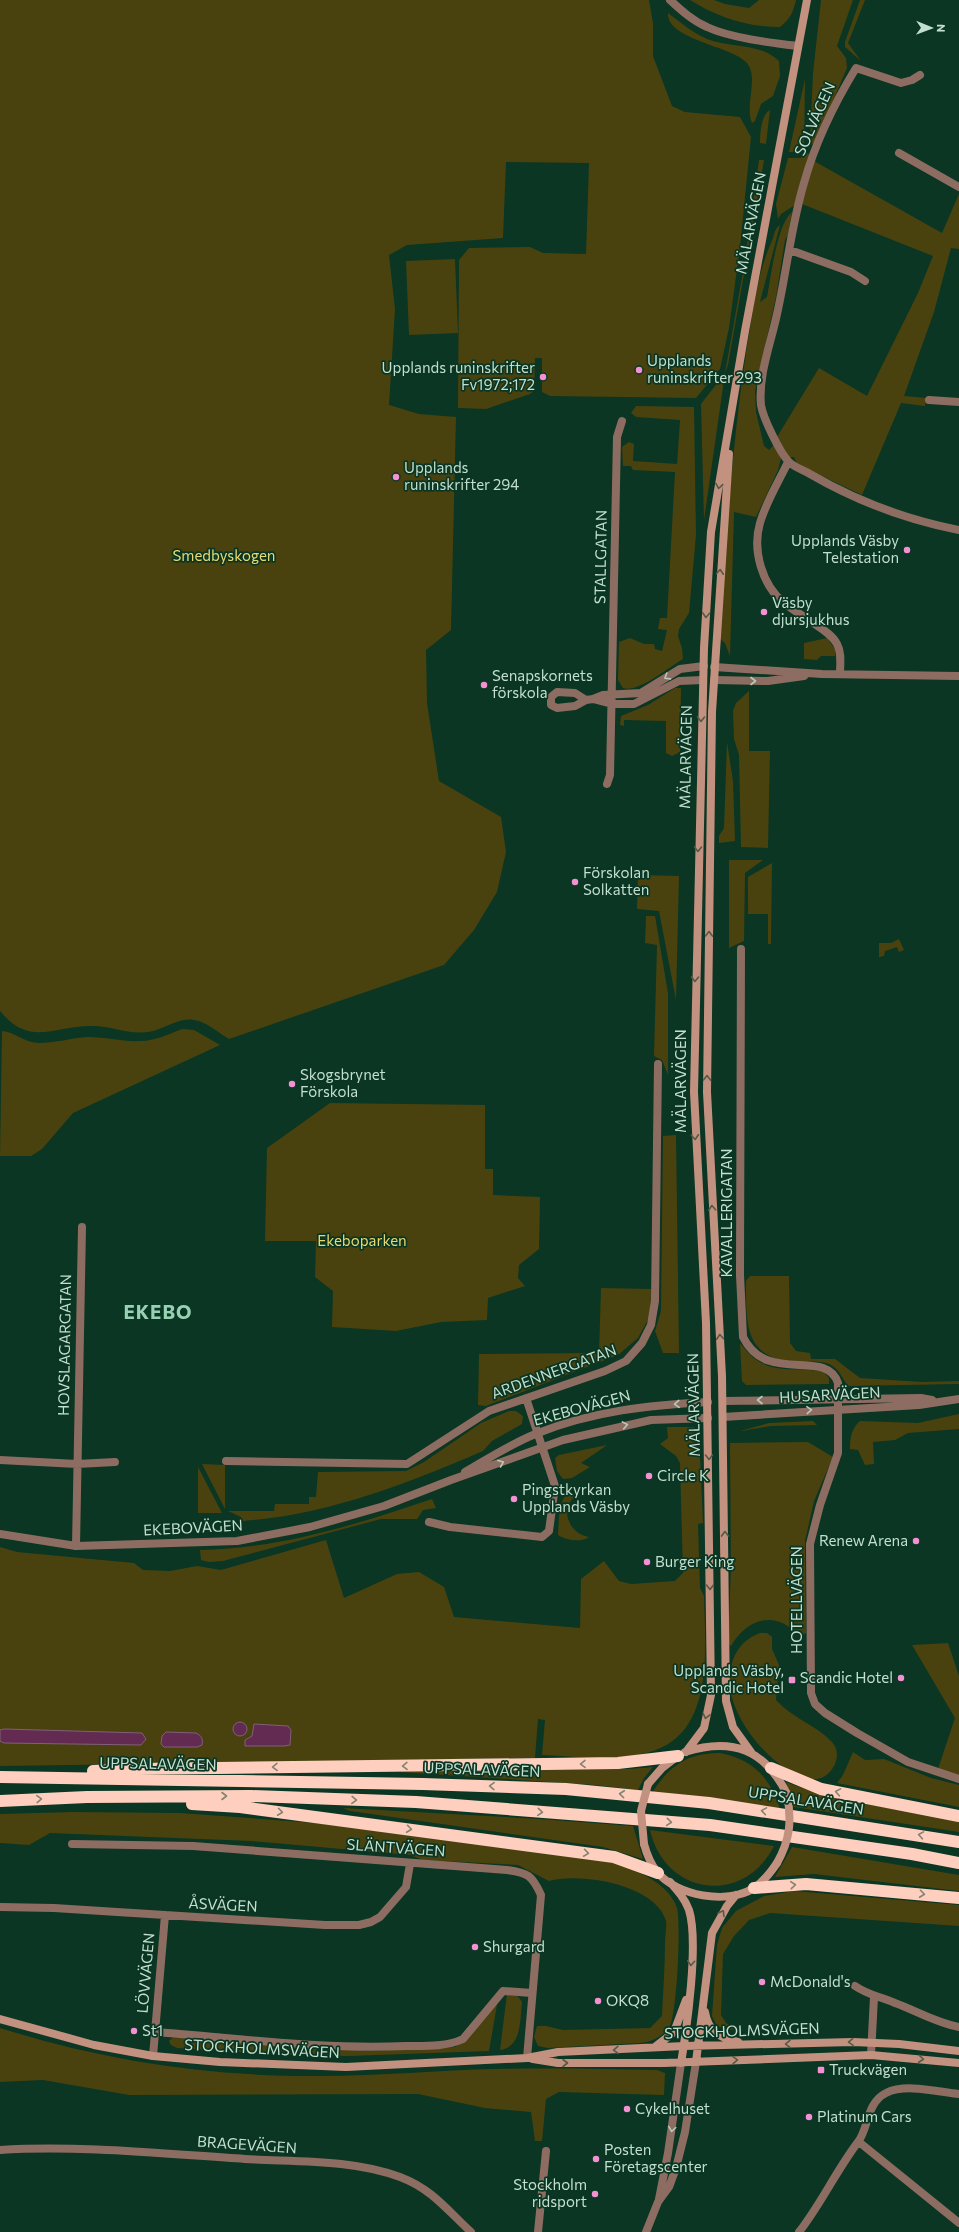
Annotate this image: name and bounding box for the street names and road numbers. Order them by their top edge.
street label: SOLVÄGEN [790,79,838,158]
street label: MÄLARVÄGEN [731,170,769,275]
street label: STALLGATAN [590,510,610,604]
street label: MÄLARVÄGEN [675,705,695,809]
street label: MÄLARVÄGEN [671,1029,689,1133]
street label: KAVALLERIGATAN [717,1148,735,1278]
street label: HOVSLAGARGATAN [54,1274,74,1416]
street label: ARDENNERGATAN [489,1340,619,1402]
street label: MÄLARVÄGEN [683,1353,703,1457]
street label: HUSARVÄGEN [779,1382,881,1406]
street label: EKEBOVÄGEN [531,1385,632,1429]
street label: EKEBOVÄGEN [143,1515,243,1539]
street label: HOTELLVÄGEN [787,1546,805,1654]
street label: UPPSALAVÄGEN [99,1753,217,1773]
street label: UPPSALAVÄGEN [423,1758,541,1780]
street label: UPPSALAVÄGEN [747,1782,865,1818]
street label: SLÄNTVÄGEN [346,1835,446,1859]
street label: ÅSVÄGEN [188,1892,258,1915]
street label: LÖVVÄGEN [133,1932,157,2014]
street label: STOCKHOLMSVÄGEN [664,2018,820,2042]
street label: STOCKHOLMSVÄGEN [184,2035,340,2061]
street label: BRAGEVÄGEN [197,2132,297,2156]

